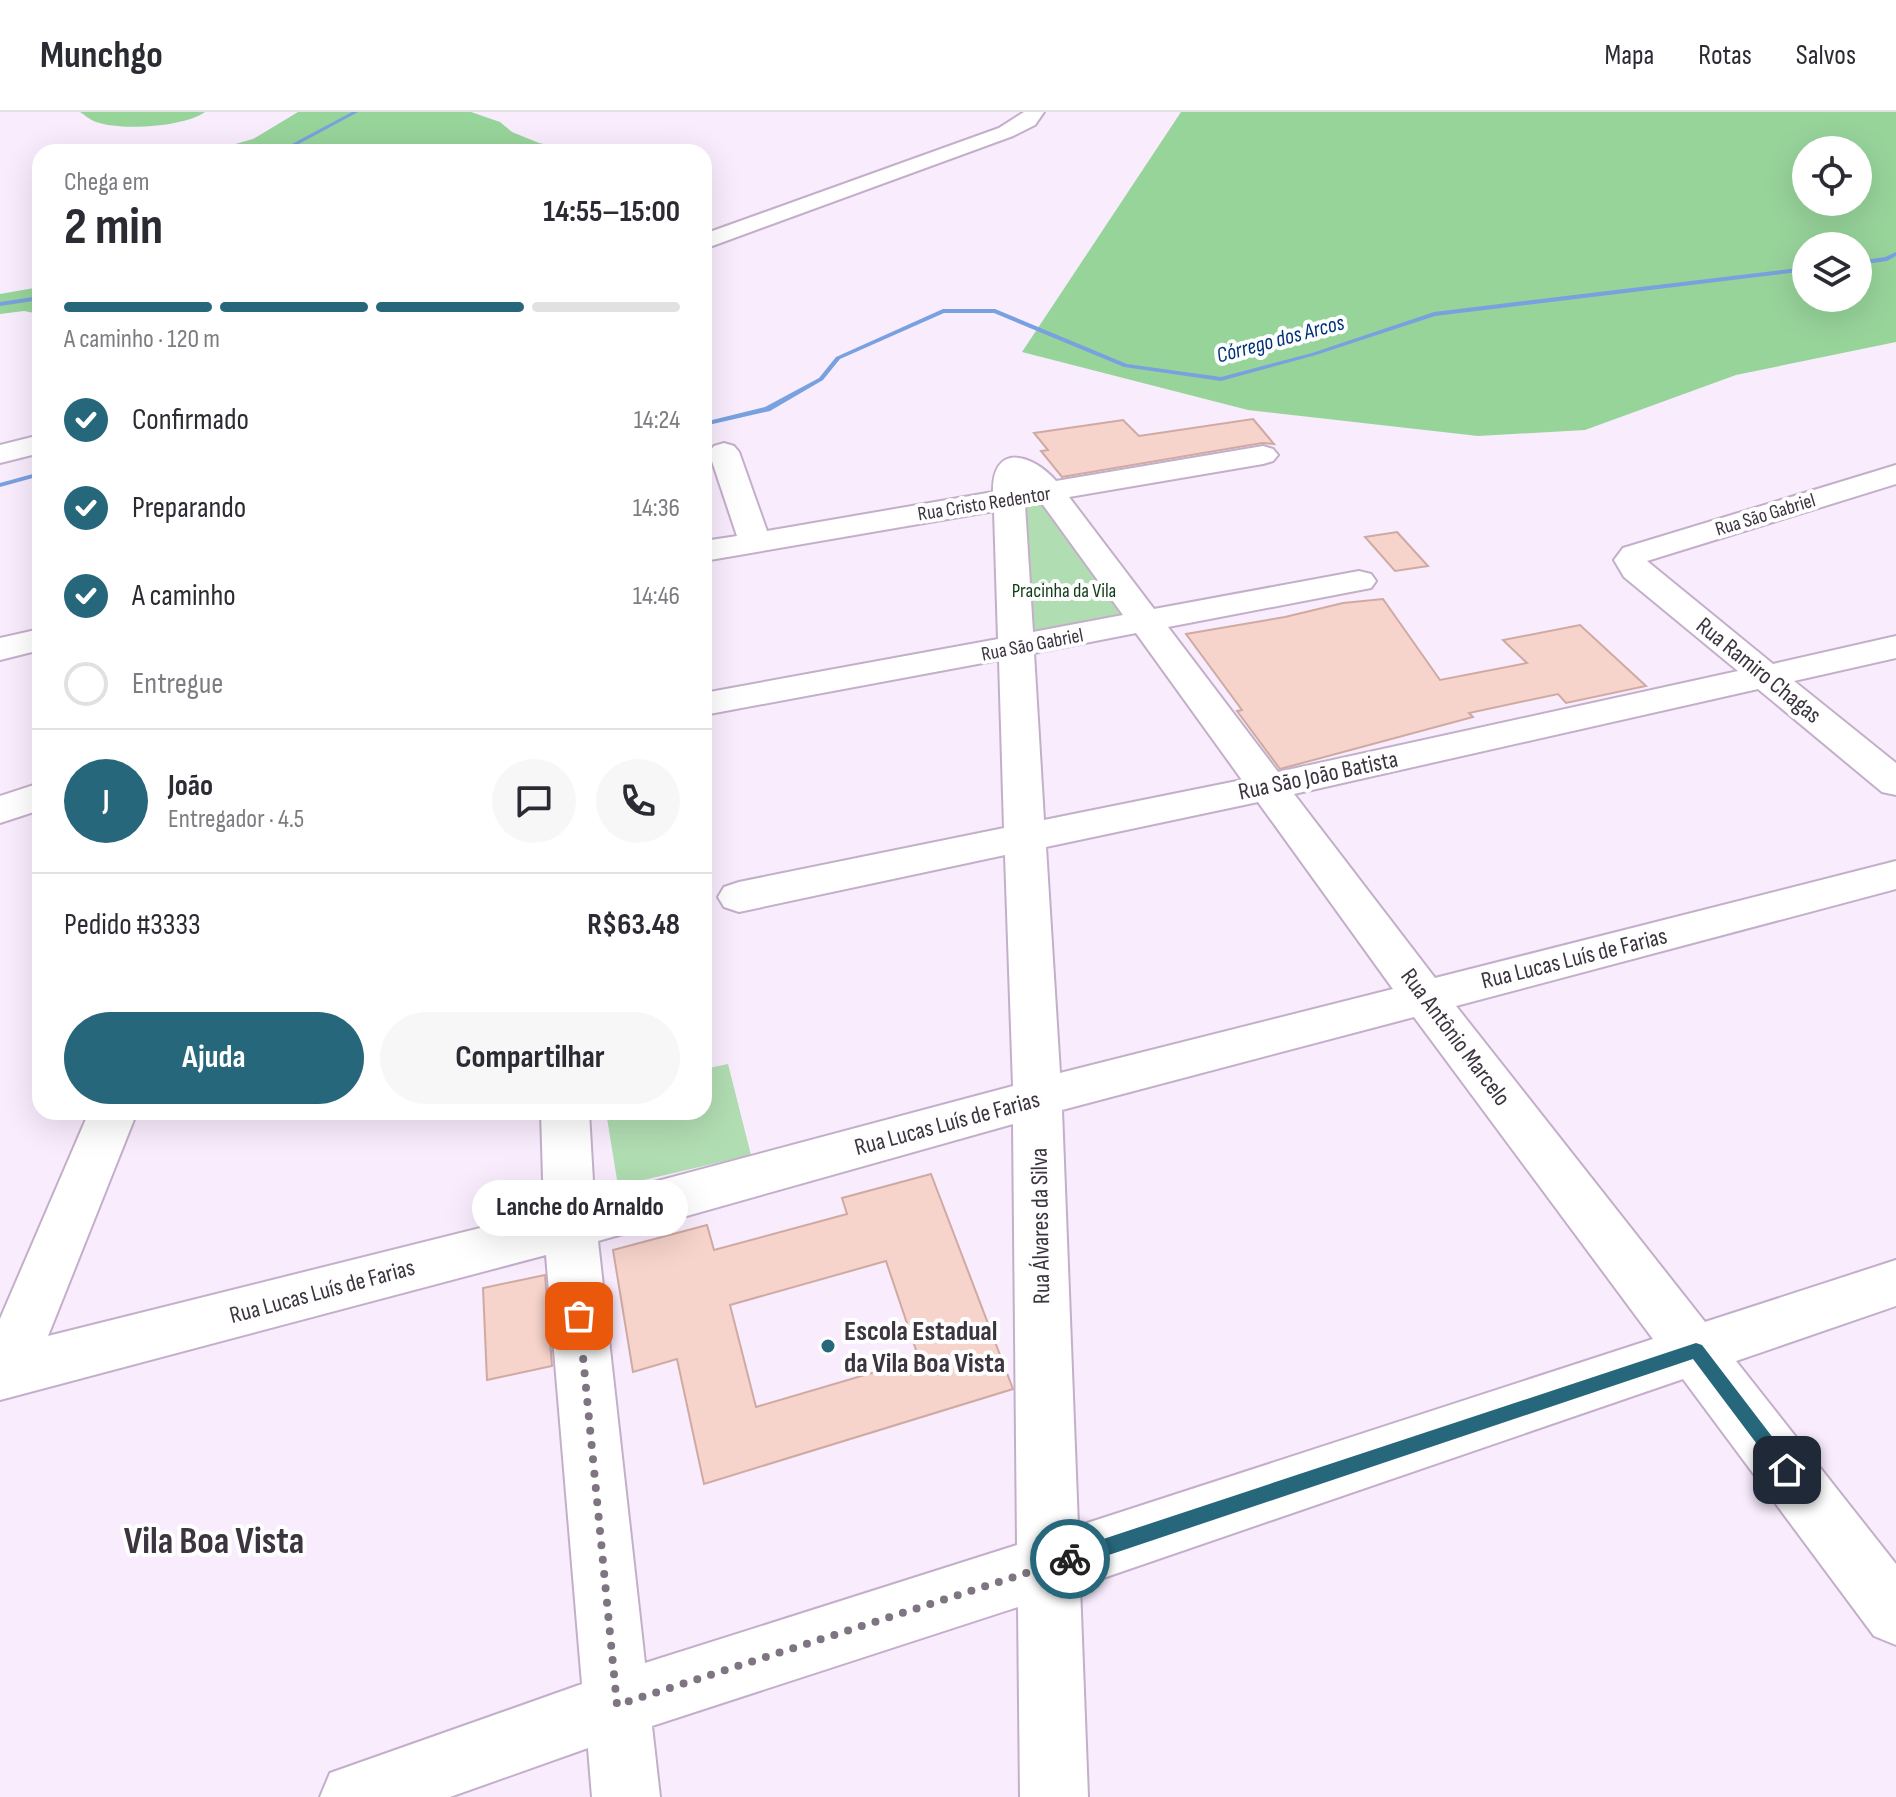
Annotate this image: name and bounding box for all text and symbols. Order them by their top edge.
text: Munchgo [40,33,163,78]
text: Mapa [1605,39,1654,72]
text: Rotas [1698,39,1752,72]
text: Salvos [1796,39,1856,72]
map controls [1792,136,1872,312]
button: locate [1792,136,1872,216]
text: Chega em [64,167,150,198]
text: 14:55–15:00 [543,194,680,230]
text: 2 min [64,196,163,259]
button: layers [1792,232,1872,312]
water label: Córrego dos Arcos [1214,309,1347,369]
text: A caminho · 120 m [64,324,220,355]
icon: check [64,398,108,442]
text: Confirmado [132,402,249,438]
text: 14:24 [634,405,680,436]
street label: Rua Cristo Redentor [916,482,1053,526]
icon: check [64,486,108,530]
street label: Rua São Gabriel [1712,488,1818,542]
text: Preparando [132,490,246,526]
text: 14:36 [633,493,680,524]
icon: check [64,574,108,618]
text: A caminho [132,578,236,614]
park label: Pracinha da Vila [1012,579,1116,603]
text: 14:46 [633,581,680,612]
street label: Rua Ramiro Chagas [1690,611,1827,730]
street label: Rua São Gabriel [979,623,1085,667]
text: Entregue [132,666,223,702]
street label: Rua São João Batista [1236,744,1400,807]
button: chat [492,759,576,843]
button: phone [596,759,680,843]
text: João [168,768,213,804]
text: J [103,783,109,819]
text: Entregador · 4.5 [168,804,304,835]
text: Pedido #3333 [64,907,201,943]
text: R$63.48 [587,907,680,943]
street label: Rua Lucas Luís de Farias [1478,921,1670,996]
street label: Rua Antônio Marcelo [1395,963,1517,1112]
button: Ajuda [64,1012,364,1104]
button: Compartilhar [380,1012,680,1104]
street label: Rua Lucas Luís de Farias [851,1085,1043,1162]
street label: Rua Álvares da Silva [1025,1148,1056,1304]
callout: Lanche do Arnaldo [471,1180,687,1236]
text: Lanche do Arnaldo [496,1192,664,1223]
street label: Rua Lucas Luís de Farias [226,1253,418,1330]
pin [545,1282,613,1350]
icon: bag [557,1294,601,1338]
place label: Escola Estadual da Vila Boa Vista [844,1315,1005,1380]
marker: Escola Estadual da Vila Boa Vista [819,1337,837,1355]
pin [1753,1436,1821,1504]
icon: home [1765,1448,1809,1492]
district label: Vila Boa Vista [124,1519,304,1564]
courier [1030,1519,1110,1599]
icon: bike [1048,1537,1092,1581]

